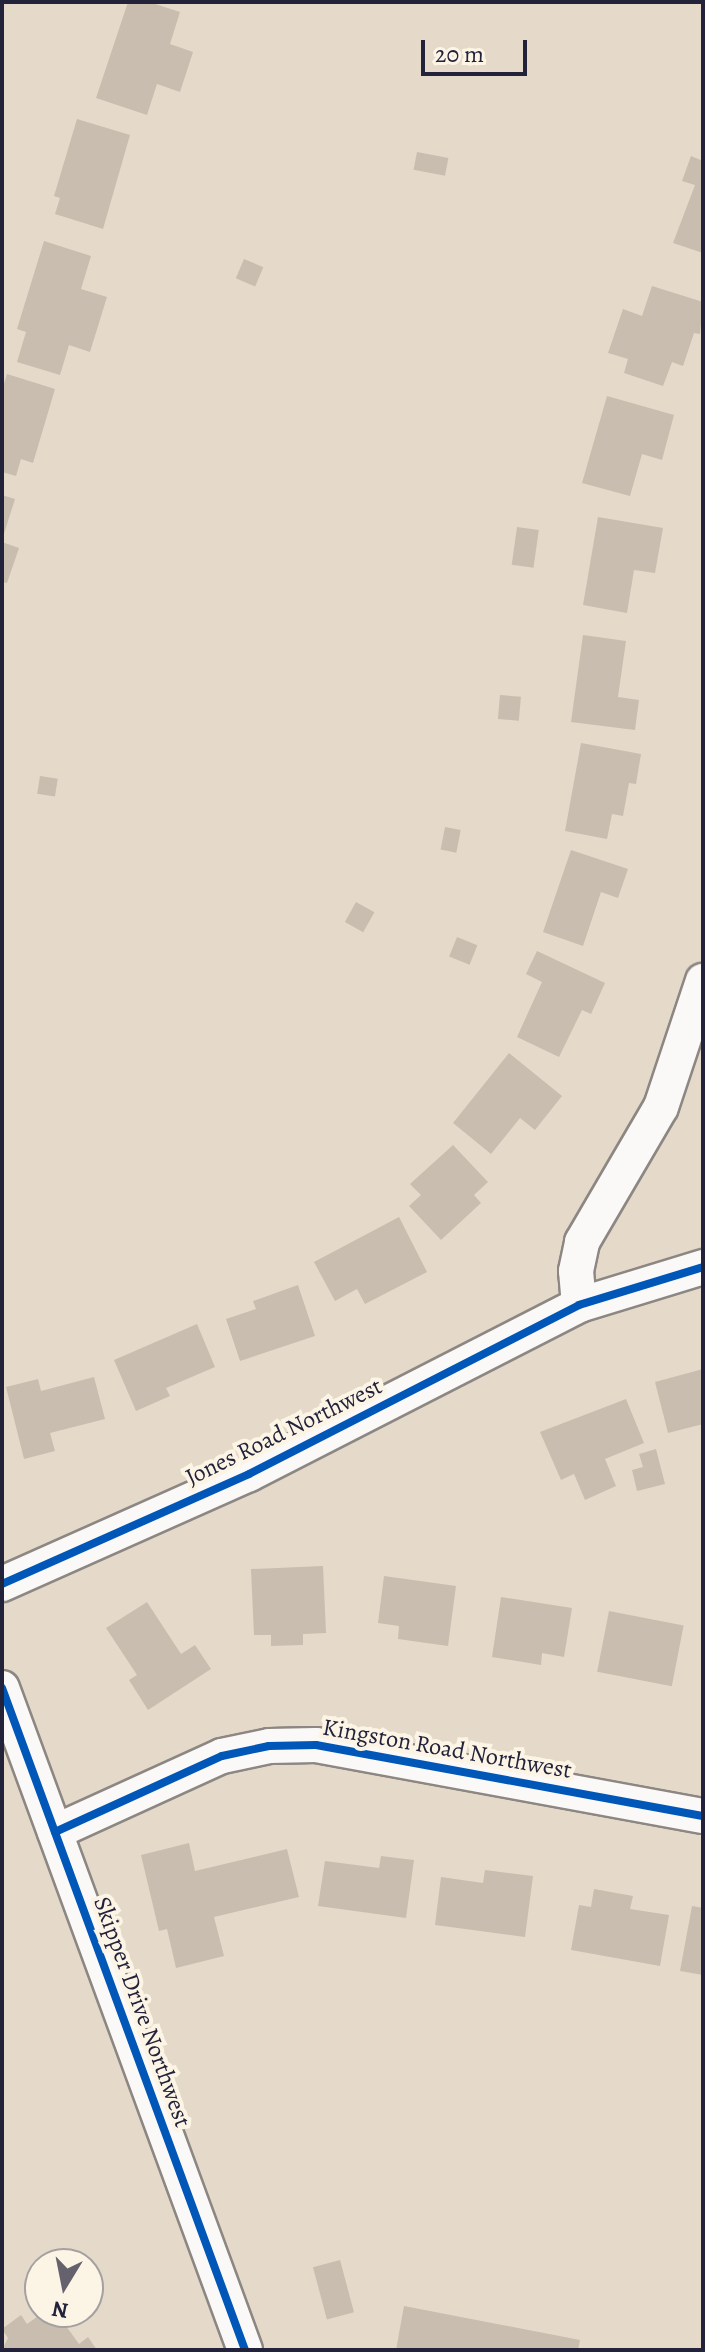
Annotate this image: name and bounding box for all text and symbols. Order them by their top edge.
scale bar [425,24,531,74]
text: 20 m [435,38,484,70]
street label: Jones Road Northwest [181,1372,387,1492]
street label: Kingston Road Northwest [320,1713,574,1785]
street label: Skipper Drive Northwest [87,1893,197,2131]
north arrow [24,2248,104,2328]
text: N [50,2294,71,2326]

